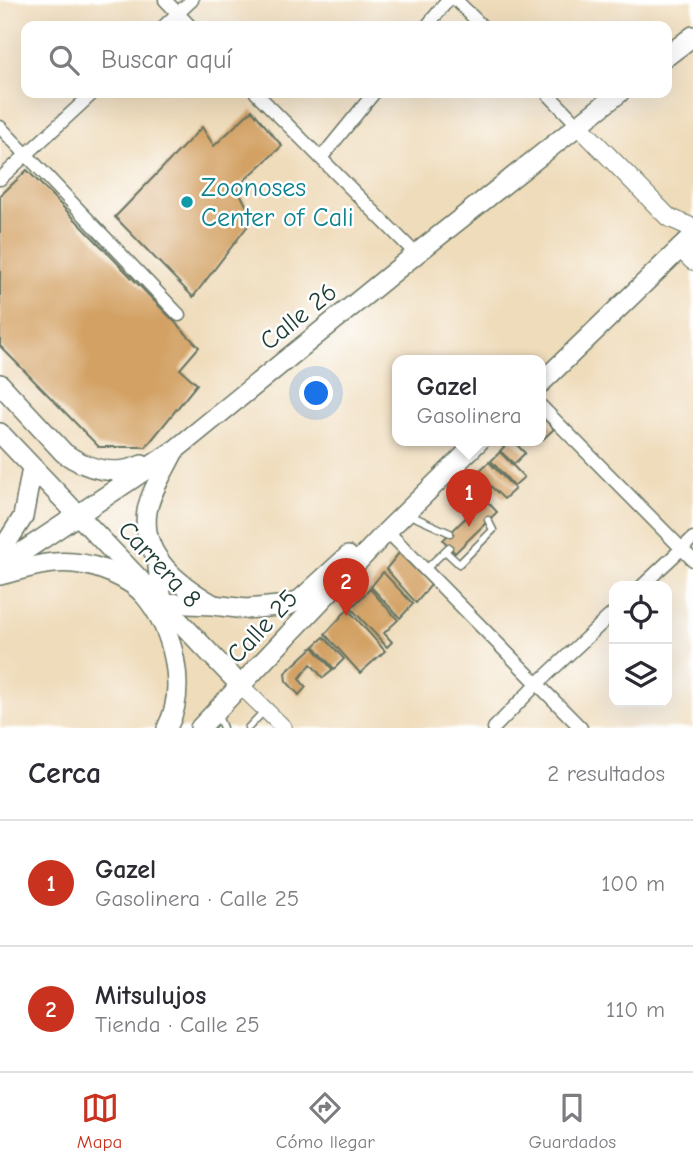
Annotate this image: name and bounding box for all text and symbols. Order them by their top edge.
search box [21,21,672,98]
icon: search [45,41,83,79]
text: Buscar aquí [101,45,232,75]
place label: Zoonoses Center of Cali [201,173,354,233]
marker: Zoonoses Center of Cali [179,194,195,210]
street label: Calle 26 [254,277,343,357]
popup [392,355,546,446]
text: Gazel [416,372,478,402]
your location [299,376,333,410]
text: Gasolinera [416,402,522,429]
pin: 1 [446,469,492,527]
street label: Carrera 8 [112,515,207,614]
pin: 2 [323,558,369,616]
map controls [609,581,672,707]
button: locate [609,581,672,644]
street label: Calle 25 [221,583,304,670]
button: layers [609,644,672,707]
text: Cerca [28,756,101,791]
text: 2 resultados [547,760,665,787]
text: Gazel [95,855,156,885]
text: 1 [46,870,56,897]
text: 100 m [601,870,665,897]
text: Gasolinera · Calle 25 [95,885,299,912]
text: Mitsulujos [95,981,206,1011]
text: 2 [45,996,57,1023]
text: 110 m [606,996,665,1023]
text: Tienda · Calle 25 [95,1011,260,1038]
tab: Mapa [77,1089,122,1153]
tab: Cómo llegar [276,1089,375,1153]
tab: Guardados [528,1089,616,1153]

